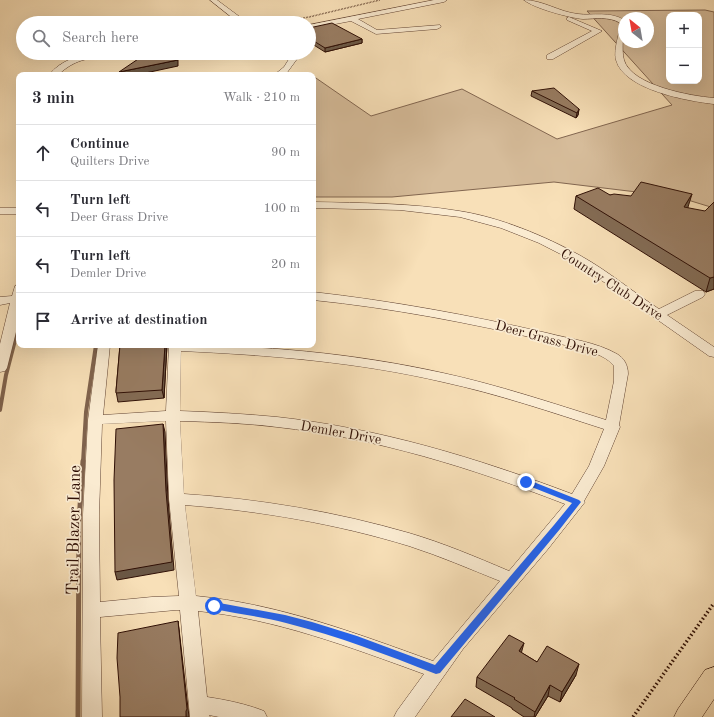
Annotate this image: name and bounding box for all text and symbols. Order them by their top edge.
north arrow [618,12,654,48]
map controls [666,12,702,84]
button: + [666,12,702,48]
search box [16,16,316,60]
icon: search [30,27,52,49]
text: Search here [62,31,139,46]
button: − [666,48,702,84]
text: 3 min [32,90,75,107]
text: Walk · 210 m [223,91,300,104]
text: Continue [70,137,129,152]
icon: ahead [32,142,54,164]
text: 90 m [271,146,300,159]
text: Quilters Drive [70,155,149,168]
text: Turn left [70,193,130,208]
icon: left [32,198,54,220]
text: 100 m [263,202,300,215]
text: Deer Grass Drive [70,211,168,224]
street label: Country Club Drive [558,247,665,323]
text: Turn left [70,249,130,264]
icon: left [32,254,54,276]
text: 20 m [271,258,300,271]
text: Demler Drive [70,267,146,280]
icon: arrive [32,310,54,332]
text: Arrive at destination [70,313,208,328]
street label: Deer Grass Drive [494,318,600,359]
street label: Demler Drive [299,419,382,447]
street label: Trail Blazer Lane [65,465,84,595]
route end [517,473,535,491]
route start [205,597,223,615]

